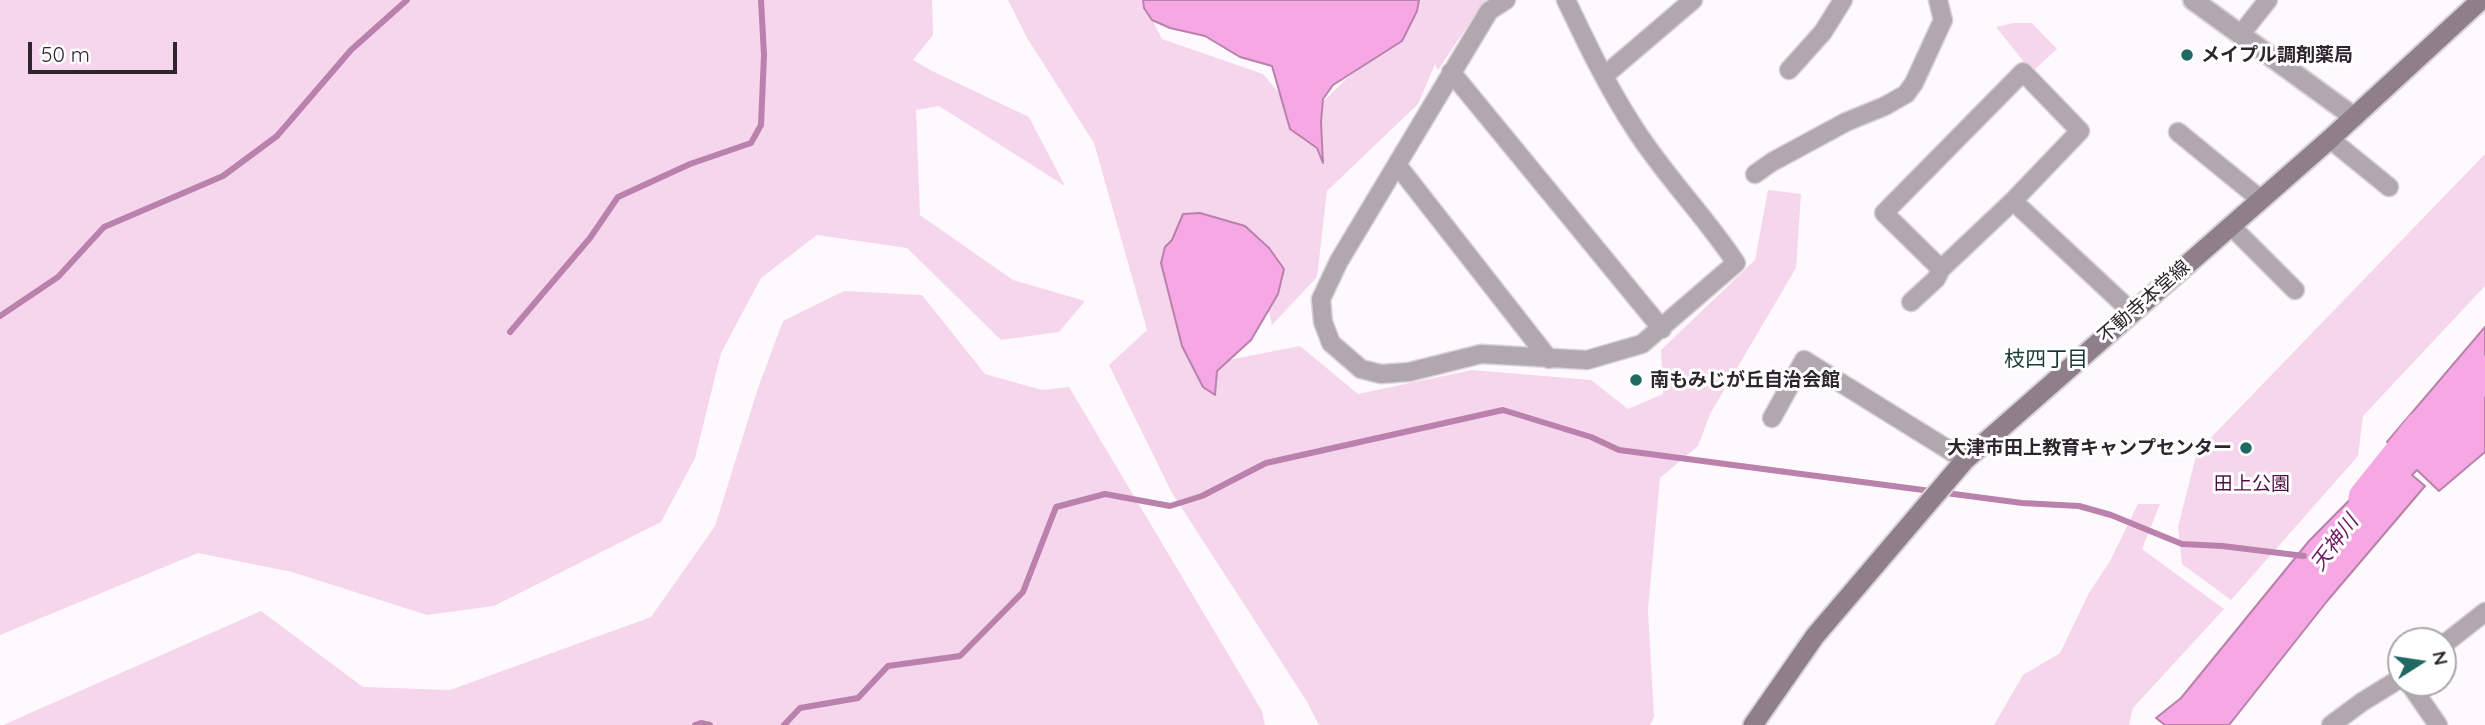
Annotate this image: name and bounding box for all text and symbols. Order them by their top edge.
scale bar [32,28,180,72]
text: 50 m [41,41,90,67]
place label: メイプル調剤薬局 [2201,44,2353,66]
marker: メイプル調剤薬局 [2179,47,2195,63]
street label: 不動寺本堂線 [2094,256,2194,348]
district label: 枝四丁目 [2004,347,2088,373]
place label: 南もみじが丘自治会館 [1650,369,1840,391]
marker: 南もみじが丘自治会館 [1628,372,1644,388]
place label: 大津市田上教育キャンプセンター [1947,437,2232,459]
marker: 大津市田上教育キャンプセンター [2238,440,2254,456]
park label: 田上公園 [2214,473,2290,495]
water label: 天神川 [2306,510,2364,576]
north arrow [2387,627,2457,697]
text: N [2427,649,2454,667]

